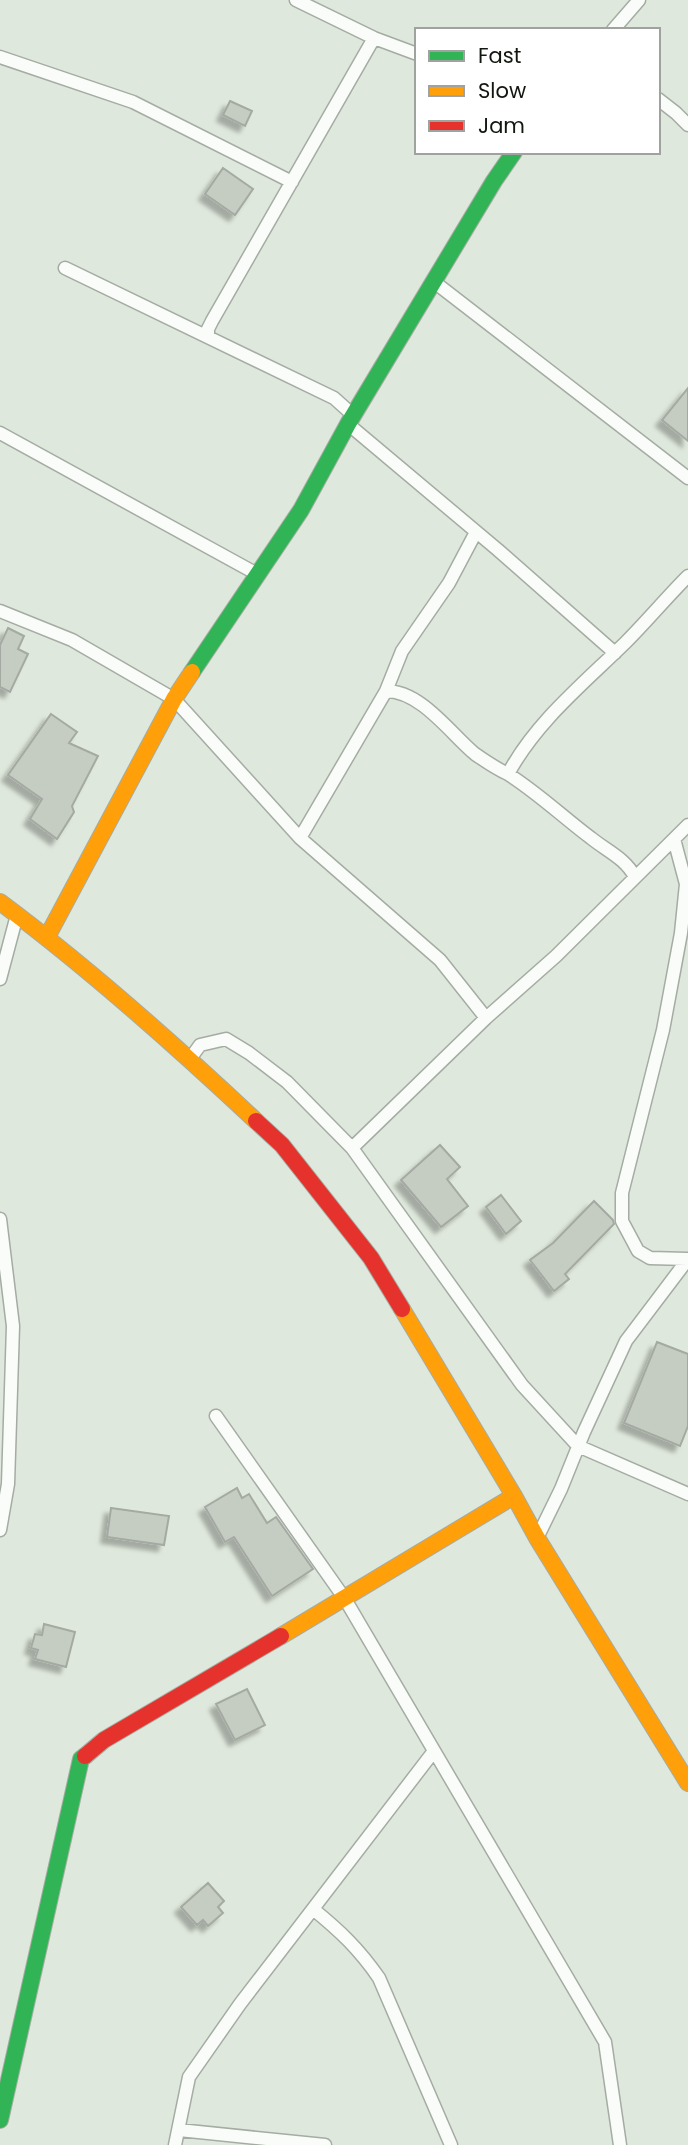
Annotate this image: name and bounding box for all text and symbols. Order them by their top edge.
legend [415,28,660,154]
text: Fast [478,41,521,70]
text: Slow [478,76,526,105]
text: Jam [478,111,525,140]

